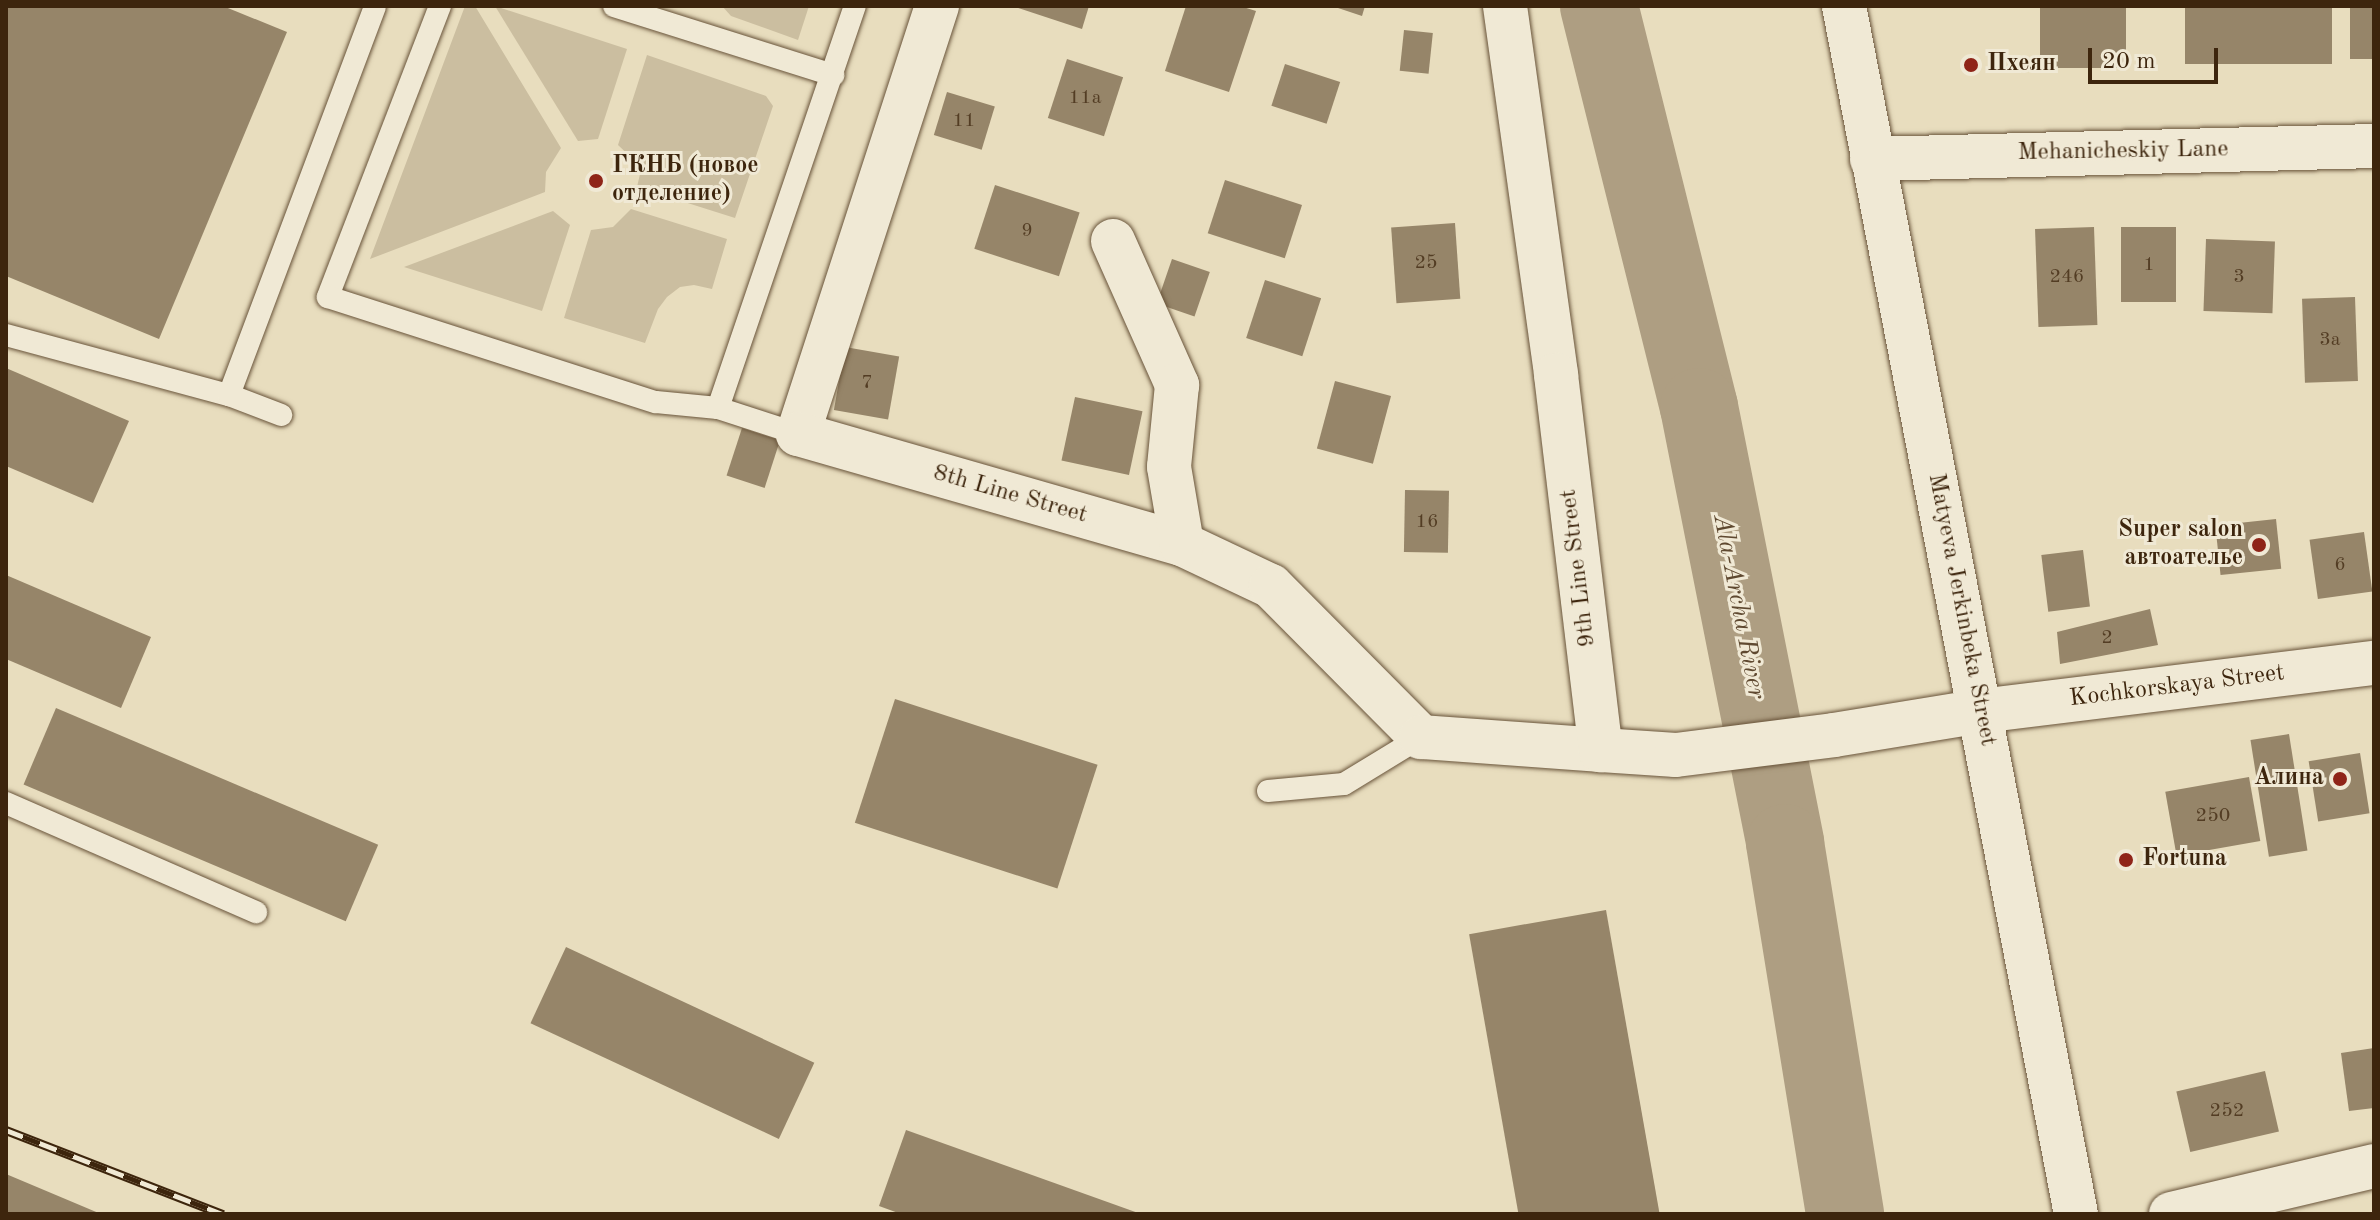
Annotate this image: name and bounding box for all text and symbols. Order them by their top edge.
scale bar [2092,32,2222,82]
text: 20 m [2102,50,2156,74]
place label: Пхеян [1987,51,2056,79]
marker: Пхеян [1962,56,1980,74]
house number: 11a [1068,86,1102,110]
house number: 11 [952,109,976,133]
street label: Mehanicheskiy Lane [2017,136,2229,168]
place label: ГКНБ (новое отделение) [612,153,759,209]
marker: ГКНБ (новое отделение) [587,172,605,190]
house number: 9 [1021,219,1033,243]
house number: 25 [1414,251,1438,275]
house number: 1 [2143,253,2155,277]
house number: 246 [2050,265,2084,289]
house number: 3 [2233,265,2245,289]
house number: 3a [2319,328,2341,352]
house number: 7 [861,371,873,395]
street label: 8th Line Street [930,459,1090,531]
street label: Matyeva Jerkinbeka Street [1920,471,2002,749]
street label: 9th Line Street [1555,487,1603,649]
house number: 16 [1415,510,1439,534]
water label: Ala-Archa River [1705,512,1771,702]
place label: Super salon автоателье [2118,517,2243,573]
marker: Super salon автоателье [2250,536,2268,554]
house number: 6 [2334,553,2346,577]
house number: 2 [2101,626,2113,650]
street label: Kochkorskaya Street [2068,660,2286,714]
place label: Алина [2254,765,2324,793]
marker: Алина [2331,770,2349,788]
house number: 250 [2196,804,2230,828]
place label: Fortuna [2142,846,2227,874]
marker: Fortuna [2117,851,2135,869]
house number: 252 [2210,1099,2244,1123]

